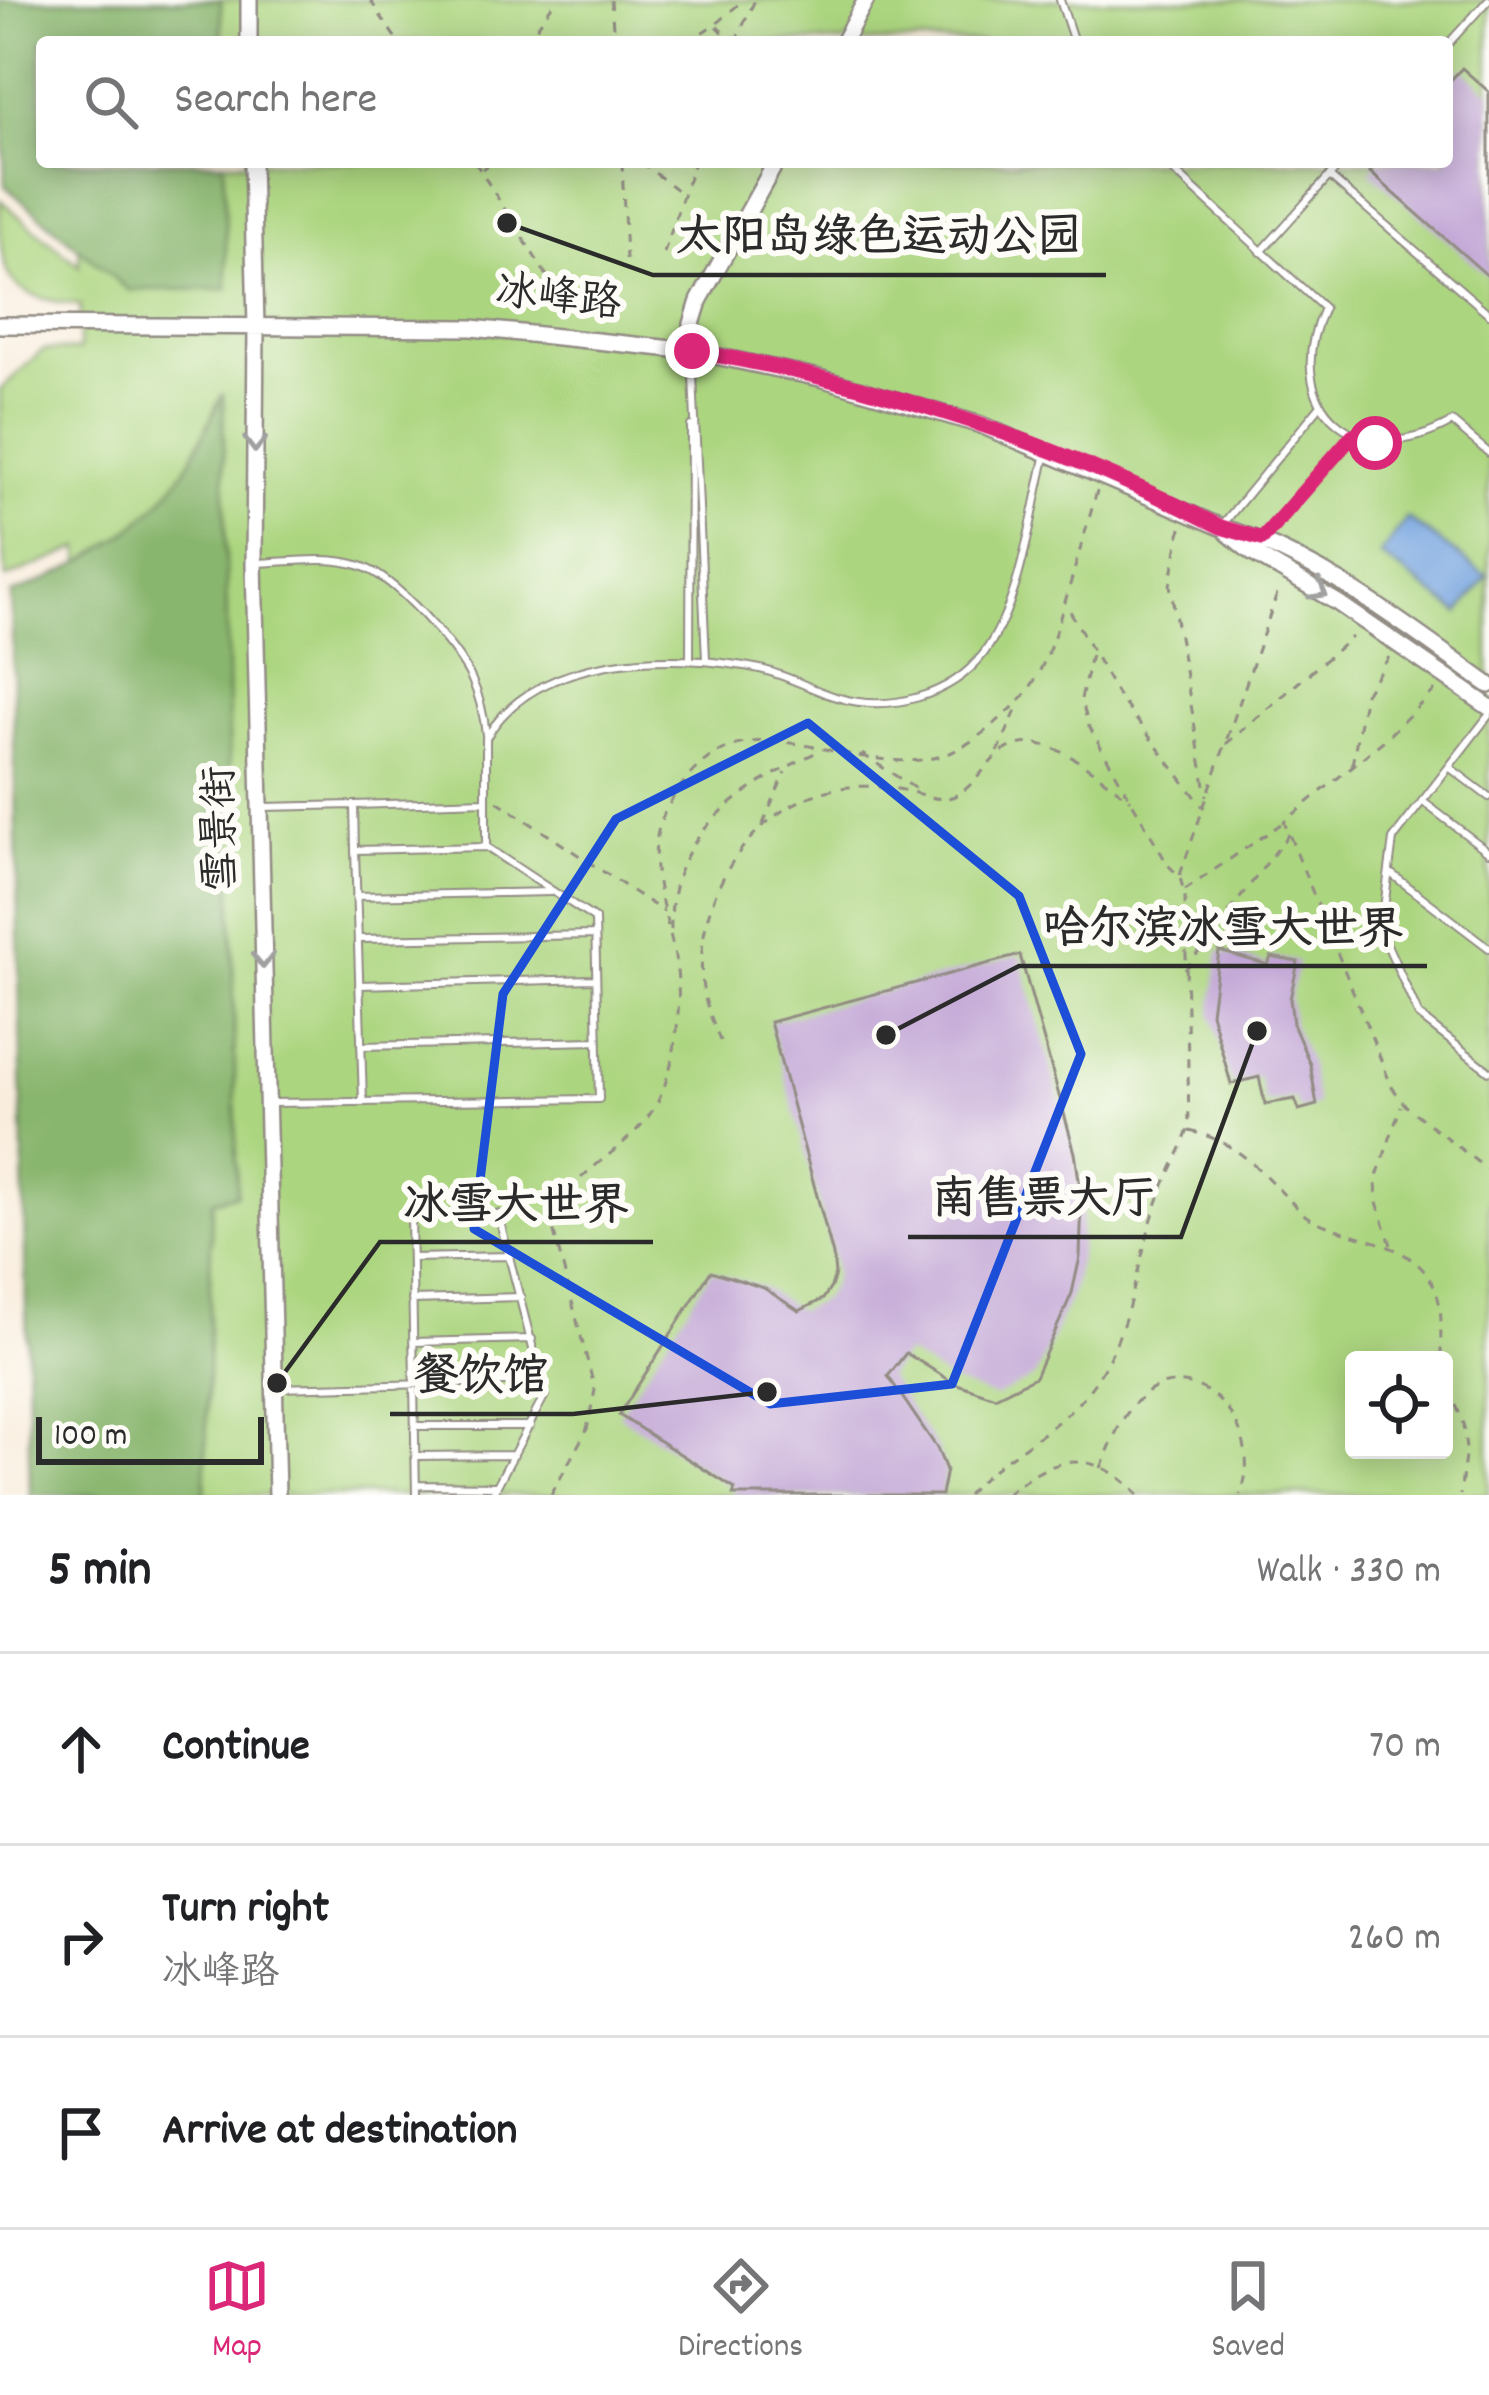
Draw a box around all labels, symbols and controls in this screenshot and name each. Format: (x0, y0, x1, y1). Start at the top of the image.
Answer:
search box (36, 36, 1453, 168)
icon: search (78, 69, 144, 135)
text: Search here (174, 70, 377, 134)
callout: 太阳岛绿色运动公园 (653, 194, 1106, 275)
text: 太阳岛绿色运动公园 (676, 209, 1082, 273)
street label: 冰峰路 (492, 265, 624, 337)
route end (665, 324, 719, 378)
route start (1348, 416, 1402, 470)
one-way arrow (242, 436, 268, 454)
one-way arrow (1306, 577, 1327, 600)
street label: 雪景街 (193, 765, 255, 893)
callout: 哈尔滨冰雪大世界 (1019, 885, 1427, 966)
text: 哈尔滨冰雪大世界 (1043, 901, 1403, 965)
one-way arrow (250, 951, 276, 970)
callout: 南售票大厅 (908, 1156, 1181, 1237)
callout: 冰雪大世界 (380, 1161, 653, 1242)
text: 南售票大厅 (931, 1171, 1157, 1235)
text: 冰雪大世界 (403, 1177, 629, 1241)
callout: 餐饮馆 (390, 1333, 573, 1414)
text: 餐饮馆 (413, 1348, 549, 1412)
map controls (1345, 1351, 1453, 1459)
button: locate (1345, 1351, 1453, 1459)
scale bar (36, 1411, 264, 1464)
text: 100 m (54, 1414, 127, 1461)
text: 5 min (48, 1537, 151, 1609)
text: Walk · 330 m (1257, 1546, 1441, 1601)
icon: ahead (48, 1716, 114, 1782)
text: Continue (162, 1717, 310, 1781)
text: 70 m (1369, 1721, 1441, 1776)
text: Turn right (162, 1879, 329, 1943)
icon: right (48, 1908, 114, 1974)
text: 260 m (1348, 1913, 1441, 1968)
text: 冰峰路 (162, 1948, 279, 2003)
icon: arrive (48, 2100, 114, 2166)
text: Arrive at destination (162, 2101, 517, 2165)
tab: Map (204, 2253, 270, 2372)
tab: Directions (678, 2253, 803, 2372)
tab: Saved (1211, 2253, 1285, 2372)

